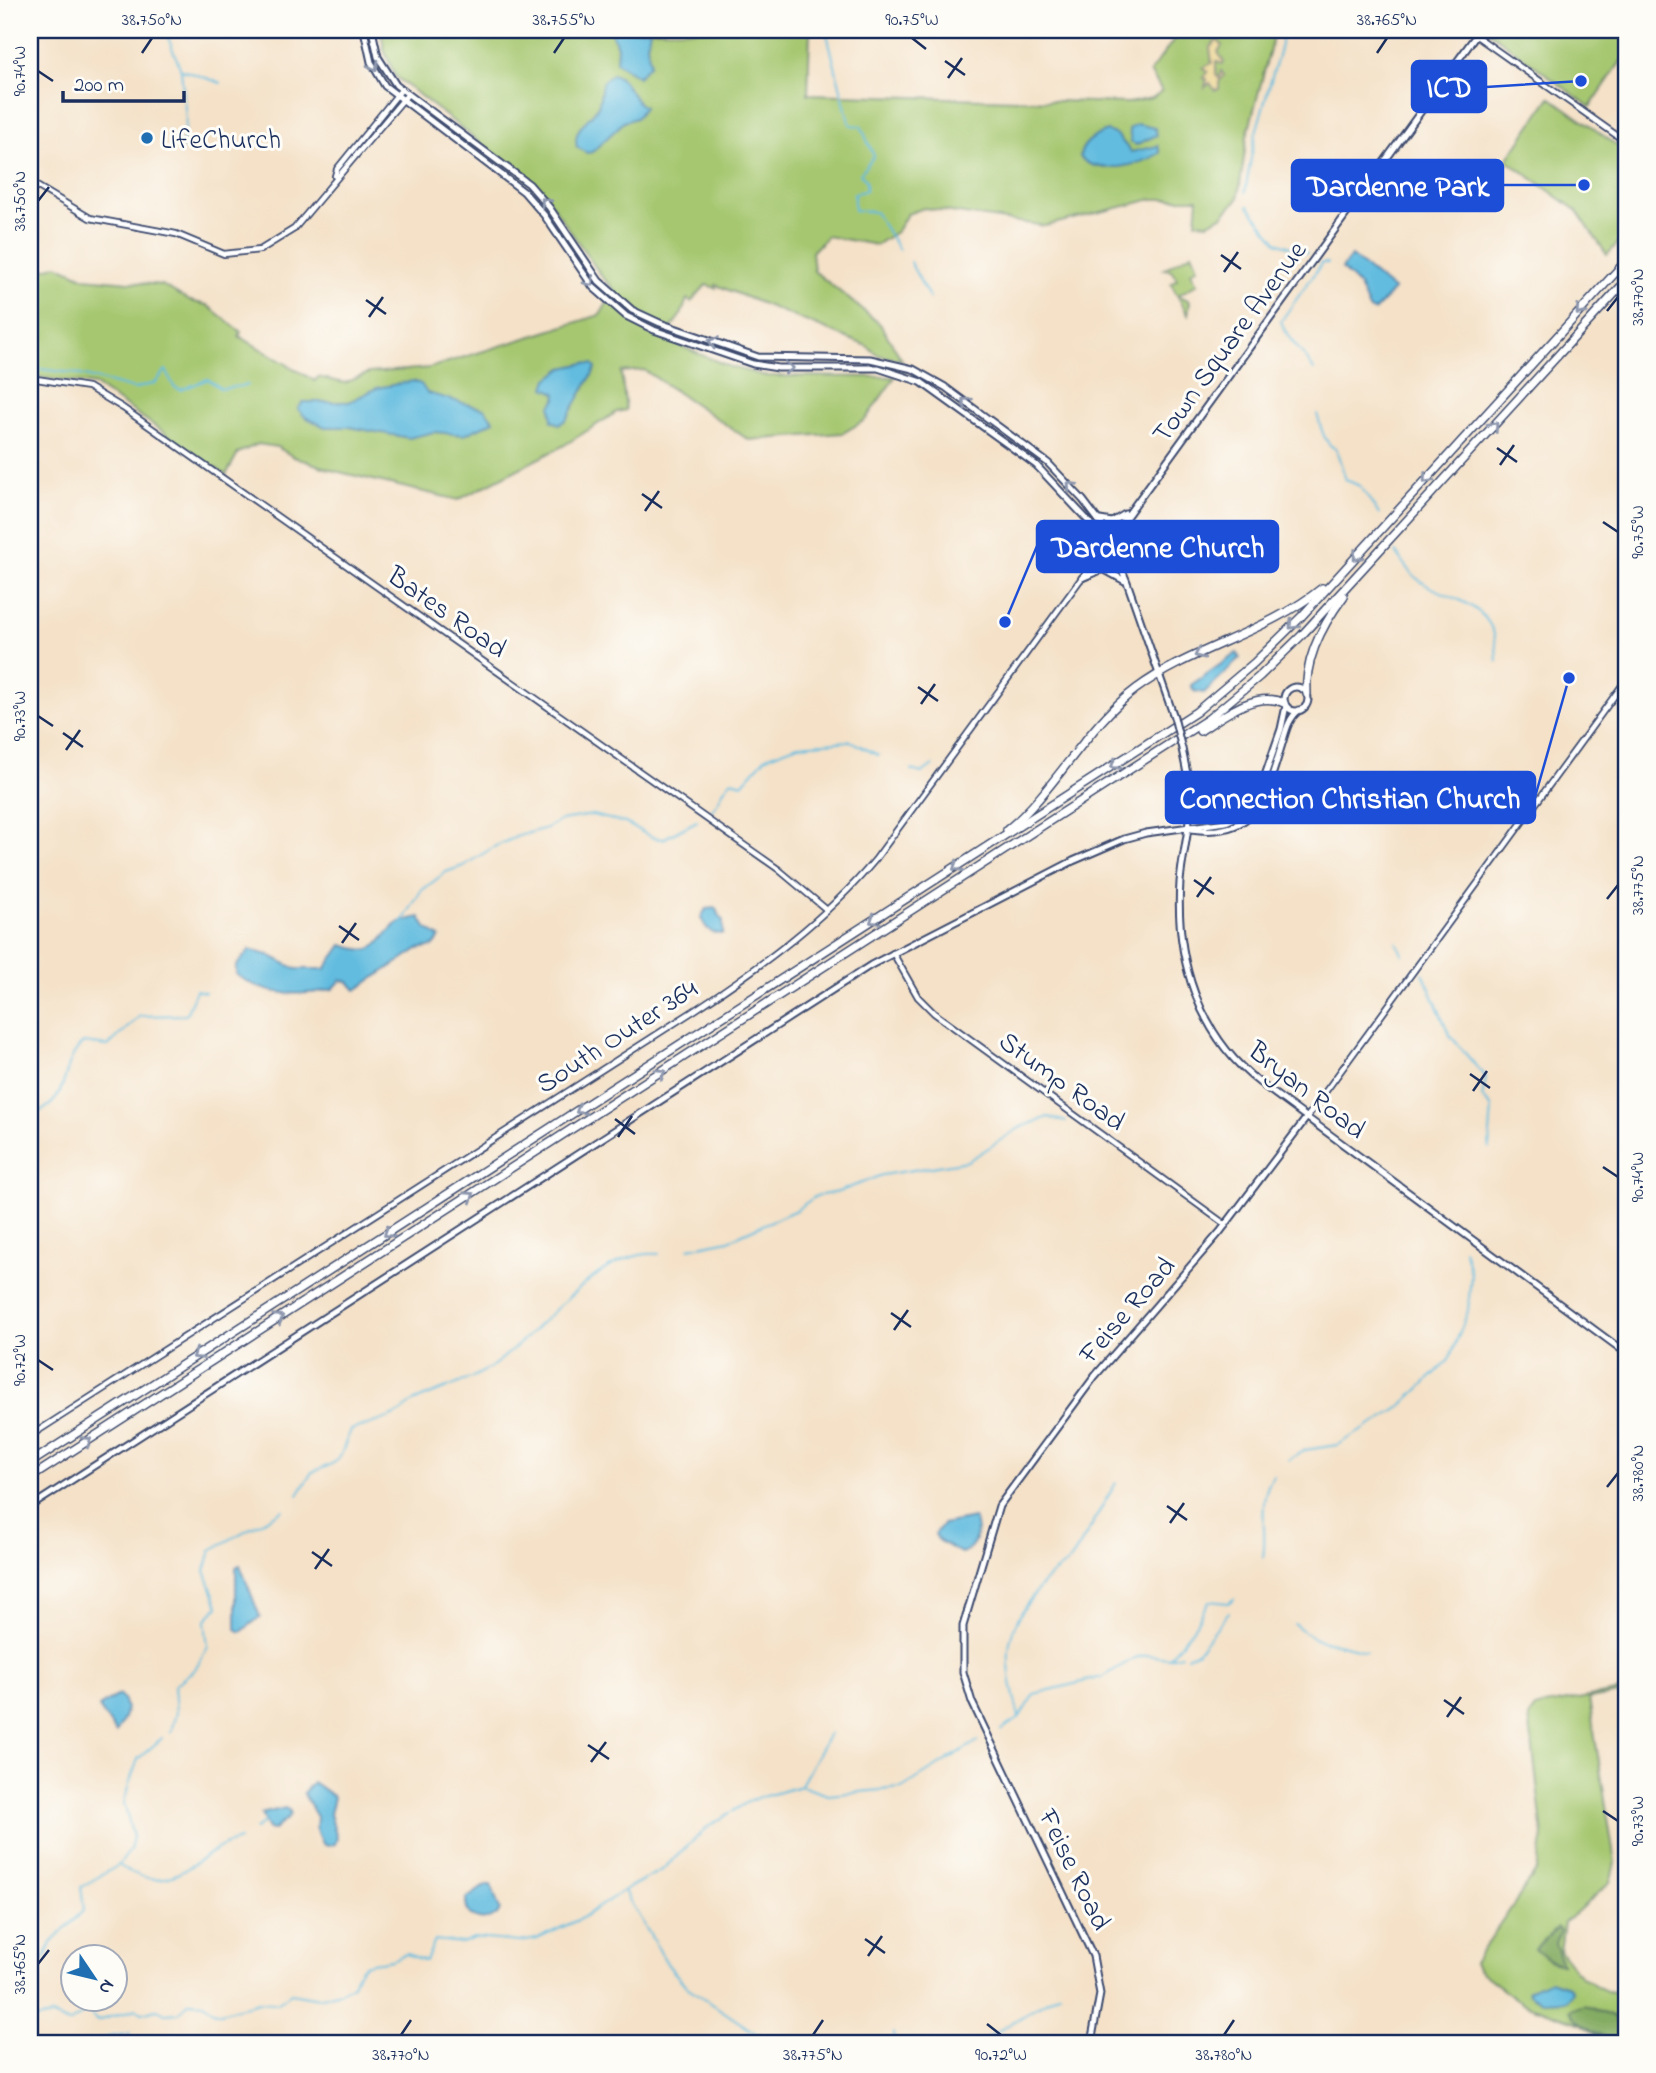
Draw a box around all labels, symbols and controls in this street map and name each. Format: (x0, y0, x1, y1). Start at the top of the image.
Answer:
text: 38.750°N (122, 8, 182, 34)
text: 38.755°N (533, 8, 595, 34)
text: 90.75°W (885, 8, 939, 34)
text: 38.765°N (1357, 8, 1417, 34)
text: 90.74°W (8, 46, 34, 96)
one-way arrow (365, 59, 379, 71)
scale bar (63, 60, 184, 104)
callout: ICD (1412, 61, 1486, 112)
text: ICD (1426, 68, 1472, 112)
text: 200 m (74, 71, 124, 101)
place label: LifeChurch (161, 121, 281, 162)
marker: LifeChurch (139, 130, 155, 146)
callout: Dardenne Park (1292, 160, 1503, 211)
text: Dardenne Park (1305, 167, 1490, 211)
text: 38.750°N (8, 171, 34, 231)
one-way arrow (540, 197, 553, 209)
street label: Town Square Avenue (1143, 233, 1319, 453)
text: 38.770°N (1626, 268, 1652, 326)
one-way arrow (581, 274, 594, 286)
one-way arrow (1576, 303, 1589, 316)
one-way arrow (708, 336, 720, 350)
one-way arrow (784, 360, 795, 376)
one-way arrow (961, 398, 974, 410)
one-way arrow (1485, 421, 1498, 434)
one-way arrow (1423, 471, 1435, 484)
one-way arrow (1067, 481, 1079, 494)
text: 90.75°W (1626, 505, 1652, 559)
callout: Dardenne Church (1037, 521, 1278, 572)
text: Dardenne Church (1050, 528, 1265, 572)
one-way arrow (1353, 548, 1366, 561)
street label: Bates Road (377, 557, 515, 670)
one-way arrow (1289, 617, 1302, 630)
one-way arrow (1193, 646, 1206, 660)
text: 90.73°W (8, 691, 34, 741)
one-way arrow (1110, 757, 1123, 770)
callout: Connection Christian Church (1166, 772, 1535, 823)
text: Connection Christian Church (1179, 779, 1521, 823)
text: 38.775°N (1626, 855, 1652, 915)
one-way arrow (952, 859, 965, 871)
one-way arrow (869, 912, 882, 925)
street label: South Outer 364 (529, 970, 707, 1106)
street label: Stump Road (989, 1023, 1133, 1143)
street label: Bryan Road (1237, 1032, 1374, 1151)
one-way arrow (654, 1068, 667, 1081)
one-way arrow (574, 1101, 587, 1114)
text: 90.74°W (1626, 1152, 1652, 1202)
one-way arrow (462, 1191, 475, 1204)
one-way arrow (383, 1224, 396, 1237)
street label: Feise Road (1070, 1248, 1187, 1375)
one-way arrow (271, 1314, 284, 1327)
text: 90.72°W (8, 1334, 34, 1386)
one-way arrow (191, 1347, 204, 1360)
one-way arrow (80, 1437, 93, 1450)
text: 38.780°N (1626, 1445, 1652, 1501)
text: 90.73°W (1626, 1796, 1652, 1846)
street label: Feise Road (1025, 1802, 1120, 1938)
text: 38.765°N (8, 1934, 34, 1994)
north arrow (60, 1944, 130, 2014)
text: N (91, 1973, 121, 1999)
text: 38.770°N (372, 2043, 430, 2069)
text: 38.775°N (783, 2043, 843, 2069)
text: 90.72°W (975, 2043, 1027, 2069)
text: 38.780°N (1196, 2043, 1252, 2069)

